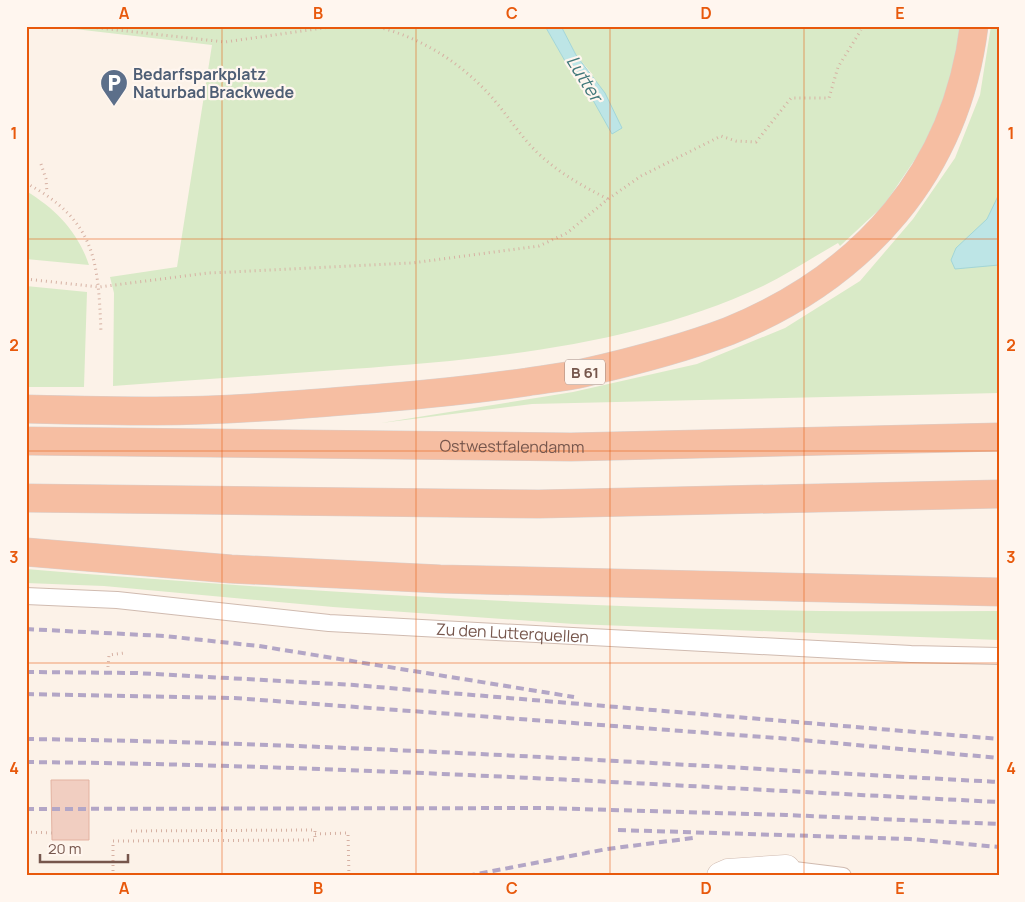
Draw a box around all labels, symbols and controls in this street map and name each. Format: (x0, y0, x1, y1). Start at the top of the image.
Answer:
text: A (119, 2, 130, 24)
text: B (313, 2, 323, 24)
text: C (506, 2, 518, 24)
text: D (700, 2, 712, 24)
text: E (895, 2, 905, 24)
water label: Lutter (562, 50, 610, 108)
place label: Bedarfsparkplatz Naturbad Brackwede (133, 63, 295, 103)
parking icon: Bedarfsparkplatz Naturbad Brackwede (99, 68, 129, 107)
text: 1 (10, 122, 18, 144)
text: 1 (1007, 122, 1015, 144)
text: 2 (9, 334, 19, 356)
text: 2 (1006, 334, 1016, 356)
road number: B 61 (565, 360, 605, 384)
street label: Ostwestfalendamm (439, 435, 585, 458)
text: 3 (9, 546, 19, 568)
text: 3 (1006, 546, 1016, 568)
street label: Zu den Lutterquellen (435, 618, 589, 648)
text: 4 (9, 757, 19, 779)
text: 4 (1006, 757, 1016, 779)
scale bar (40, 832, 128, 864)
text: 20 m (48, 838, 81, 859)
text: A (119, 877, 130, 899)
text: B (313, 877, 323, 899)
text: C (506, 877, 518, 899)
text: D (700, 877, 712, 899)
text: E (895, 877, 905, 899)

